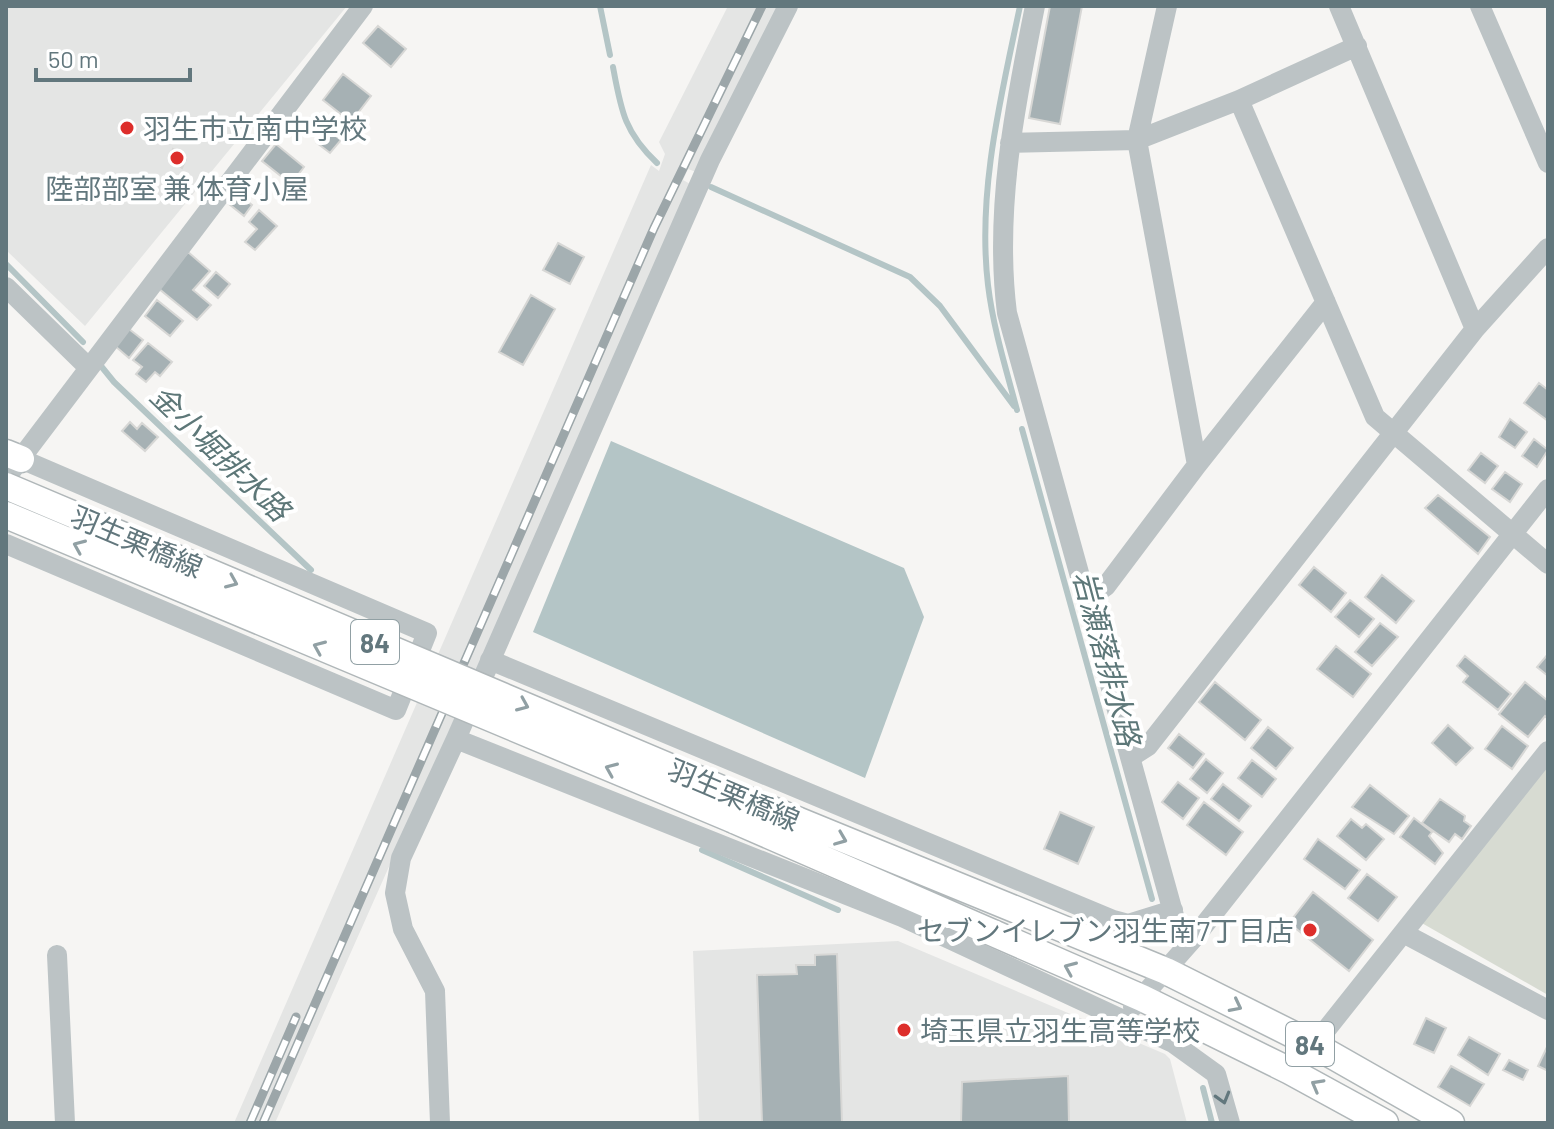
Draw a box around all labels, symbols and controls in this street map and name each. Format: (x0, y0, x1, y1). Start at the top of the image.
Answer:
scale bar (36, 32, 190, 82)
text: 50 m (48, 44, 99, 73)
place label: 羽生市立南中学校 (143, 111, 367, 145)
marker: 羽生市立南中学校 (118, 119, 136, 137)
marker: 陸部部室 兼 体育小屋 (168, 149, 186, 167)
place label: 陸部部室 兼 体育小屋 (45, 171, 309, 205)
water label: 金小堀排水路 (144, 377, 300, 530)
street label: 羽生栗橋線 (66, 498, 208, 584)
one-way arrow (73, 540, 87, 556)
water label: 岩瀬落排水路 (1067, 566, 1149, 752)
one-way arrow (224, 572, 239, 588)
road number: 84 (351, 620, 399, 664)
one-way arrow (313, 640, 327, 656)
one-way arrow (515, 695, 529, 712)
street label: 羽生栗橋線 (663, 751, 805, 837)
one-way arrow (605, 762, 619, 778)
one-way arrow (833, 829, 847, 845)
place label: セブンイレブン羽生南7丁目店 (917, 913, 1294, 947)
marker: セブンイレブン羽生南7丁目店 (1301, 921, 1319, 939)
one-way arrow (1064, 961, 1078, 977)
one-way arrow (1228, 996, 1242, 1011)
place label: 埼玉県立羽生高等学校 (920, 1013, 1200, 1047)
marker: 埼玉県立羽生高等学校 (895, 1021, 913, 1039)
road number: 84 (1286, 1022, 1334, 1066)
one-way arrow (1310, 1080, 1325, 1095)
one-way arrow (1214, 1090, 1230, 1104)

